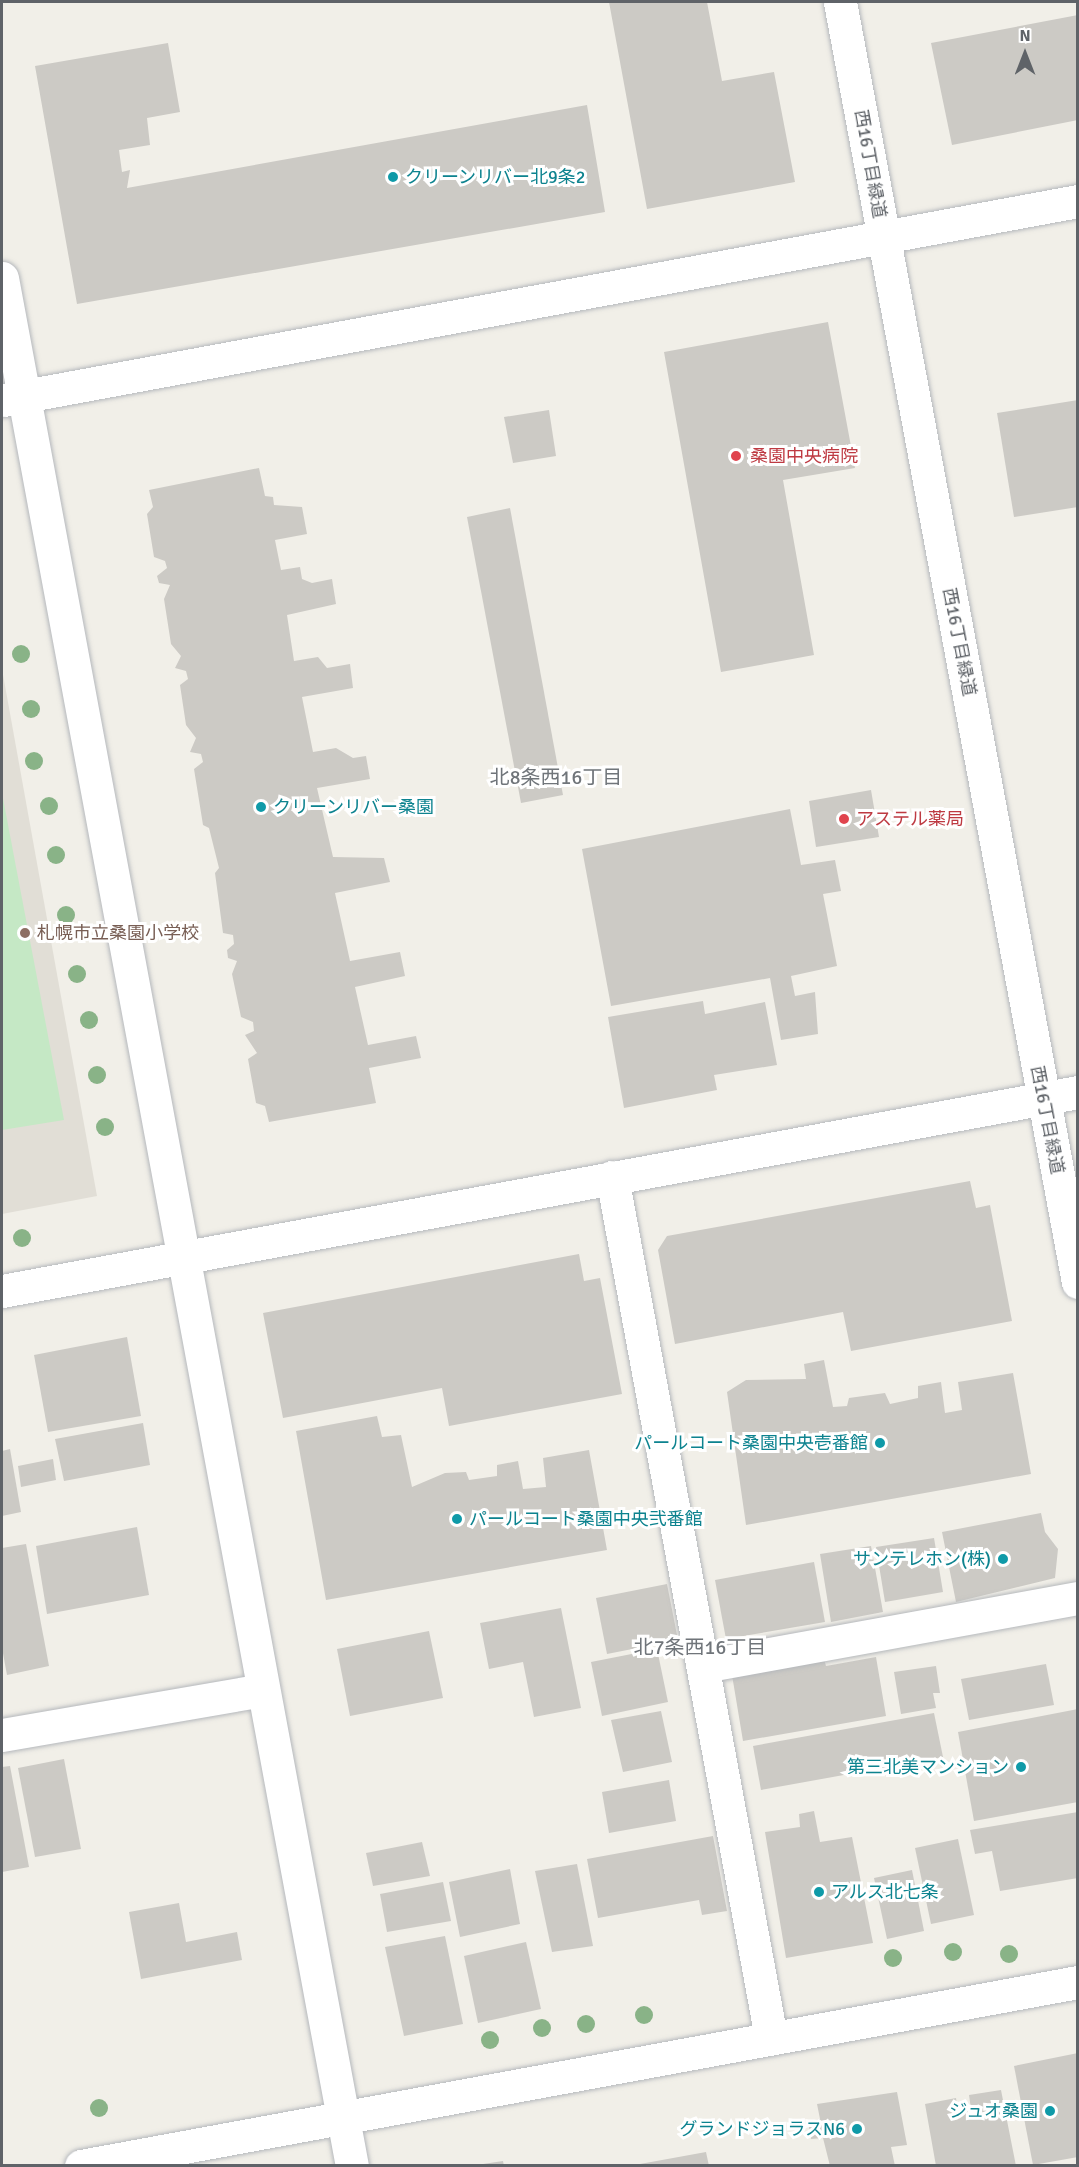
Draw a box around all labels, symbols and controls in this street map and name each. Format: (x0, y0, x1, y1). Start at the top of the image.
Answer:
north arrow (995, 24, 1055, 84)
text: N (1019, 26, 1031, 46)
street label: 西16丁目緑道 (850, 108, 890, 220)
place label: クリーンリバー北9条2 (405, 166, 586, 188)
marker: クリーンリバー北9条2 (386, 170, 400, 184)
place label: 桑園中央病院 (750, 445, 858, 467)
marker: 桑園中央病院 (727, 447, 745, 465)
street label: 西16丁目緑道 (938, 586, 980, 698)
district label: 北8条西16丁目 (490, 765, 622, 789)
place label: クリーンリバー桑園 (273, 796, 435, 818)
marker: クリーンリバー桑園 (254, 800, 268, 814)
place label: アステル薬局 (856, 808, 964, 830)
marker: アステル薬局 (837, 812, 851, 826)
place label: 札幌市立桑園小学校 (37, 922, 199, 944)
marker: 札幌市立桑園小学校 (18, 926, 32, 940)
street label: 西16丁目緑道 (1026, 1064, 1068, 1176)
place label: パールコート桑園中央壱番館 (634, 1432, 868, 1454)
marker: パールコート桑園中央壱番館 (873, 1436, 887, 1450)
place label: パールコート桑園中央弐番館 (469, 1508, 703, 1530)
marker: パールコート桑園中央弐番館 (450, 1512, 464, 1526)
place label: サンテレホン(株) (853, 1548, 991, 1570)
marker: サンテレホン(株) (996, 1552, 1010, 1566)
district label: 北7条西16丁目 (634, 1635, 766, 1659)
place label: 第三北美マンション (847, 1756, 1009, 1778)
marker: 第三北美マンション (1014, 1760, 1028, 1774)
place label: アルス北七条 (831, 1881, 939, 1903)
marker: アルス北七条 (812, 1885, 826, 1899)
place label: ジュオ桑園 (948, 2100, 1038, 2122)
marker: ジュオ桑園 (1043, 2104, 1057, 2118)
place label: グランドジョラスN6 (679, 2118, 845, 2140)
marker: グランドジョラスN6 (850, 2122, 864, 2136)

